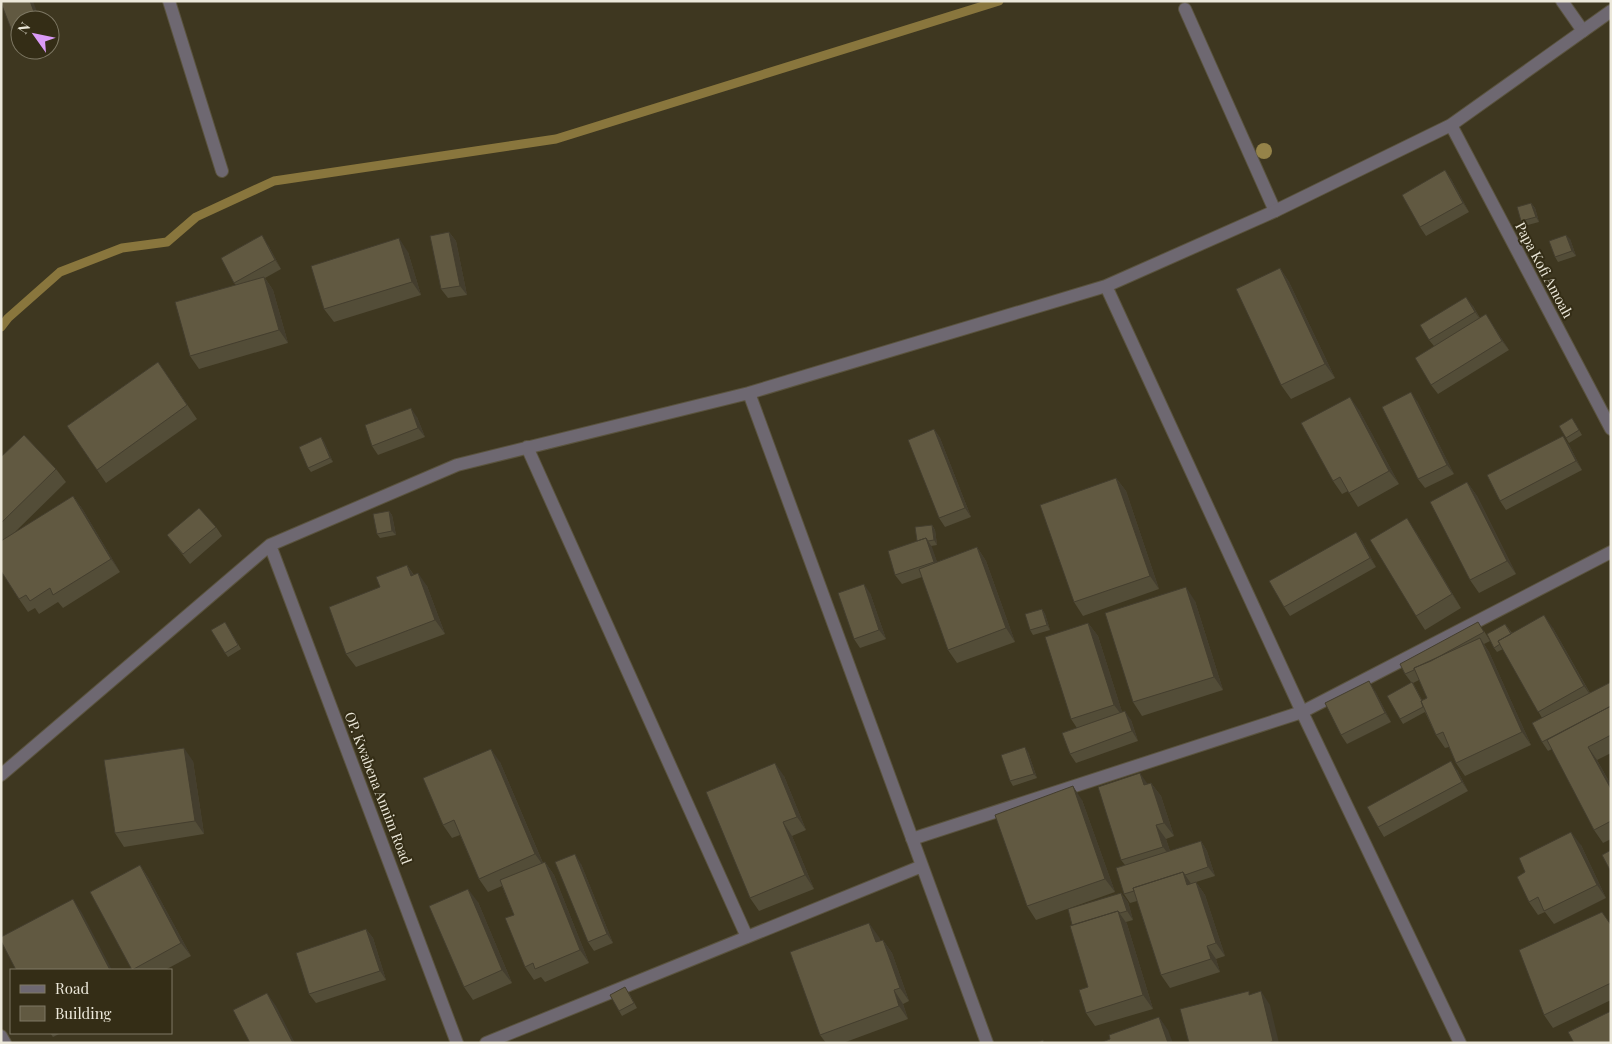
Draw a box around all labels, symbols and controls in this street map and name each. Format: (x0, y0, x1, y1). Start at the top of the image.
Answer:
north arrow (10, 10, 60, 60)
text: N (13, 18, 34, 37)
street label: Papa Kofi Amoah (1511, 218, 1578, 322)
street label: OP. Kwabena Annim Road (341, 709, 416, 867)
legend (10, 969, 172, 1034)
text: Road (55, 978, 89, 998)
text: Building (55, 1003, 112, 1023)

